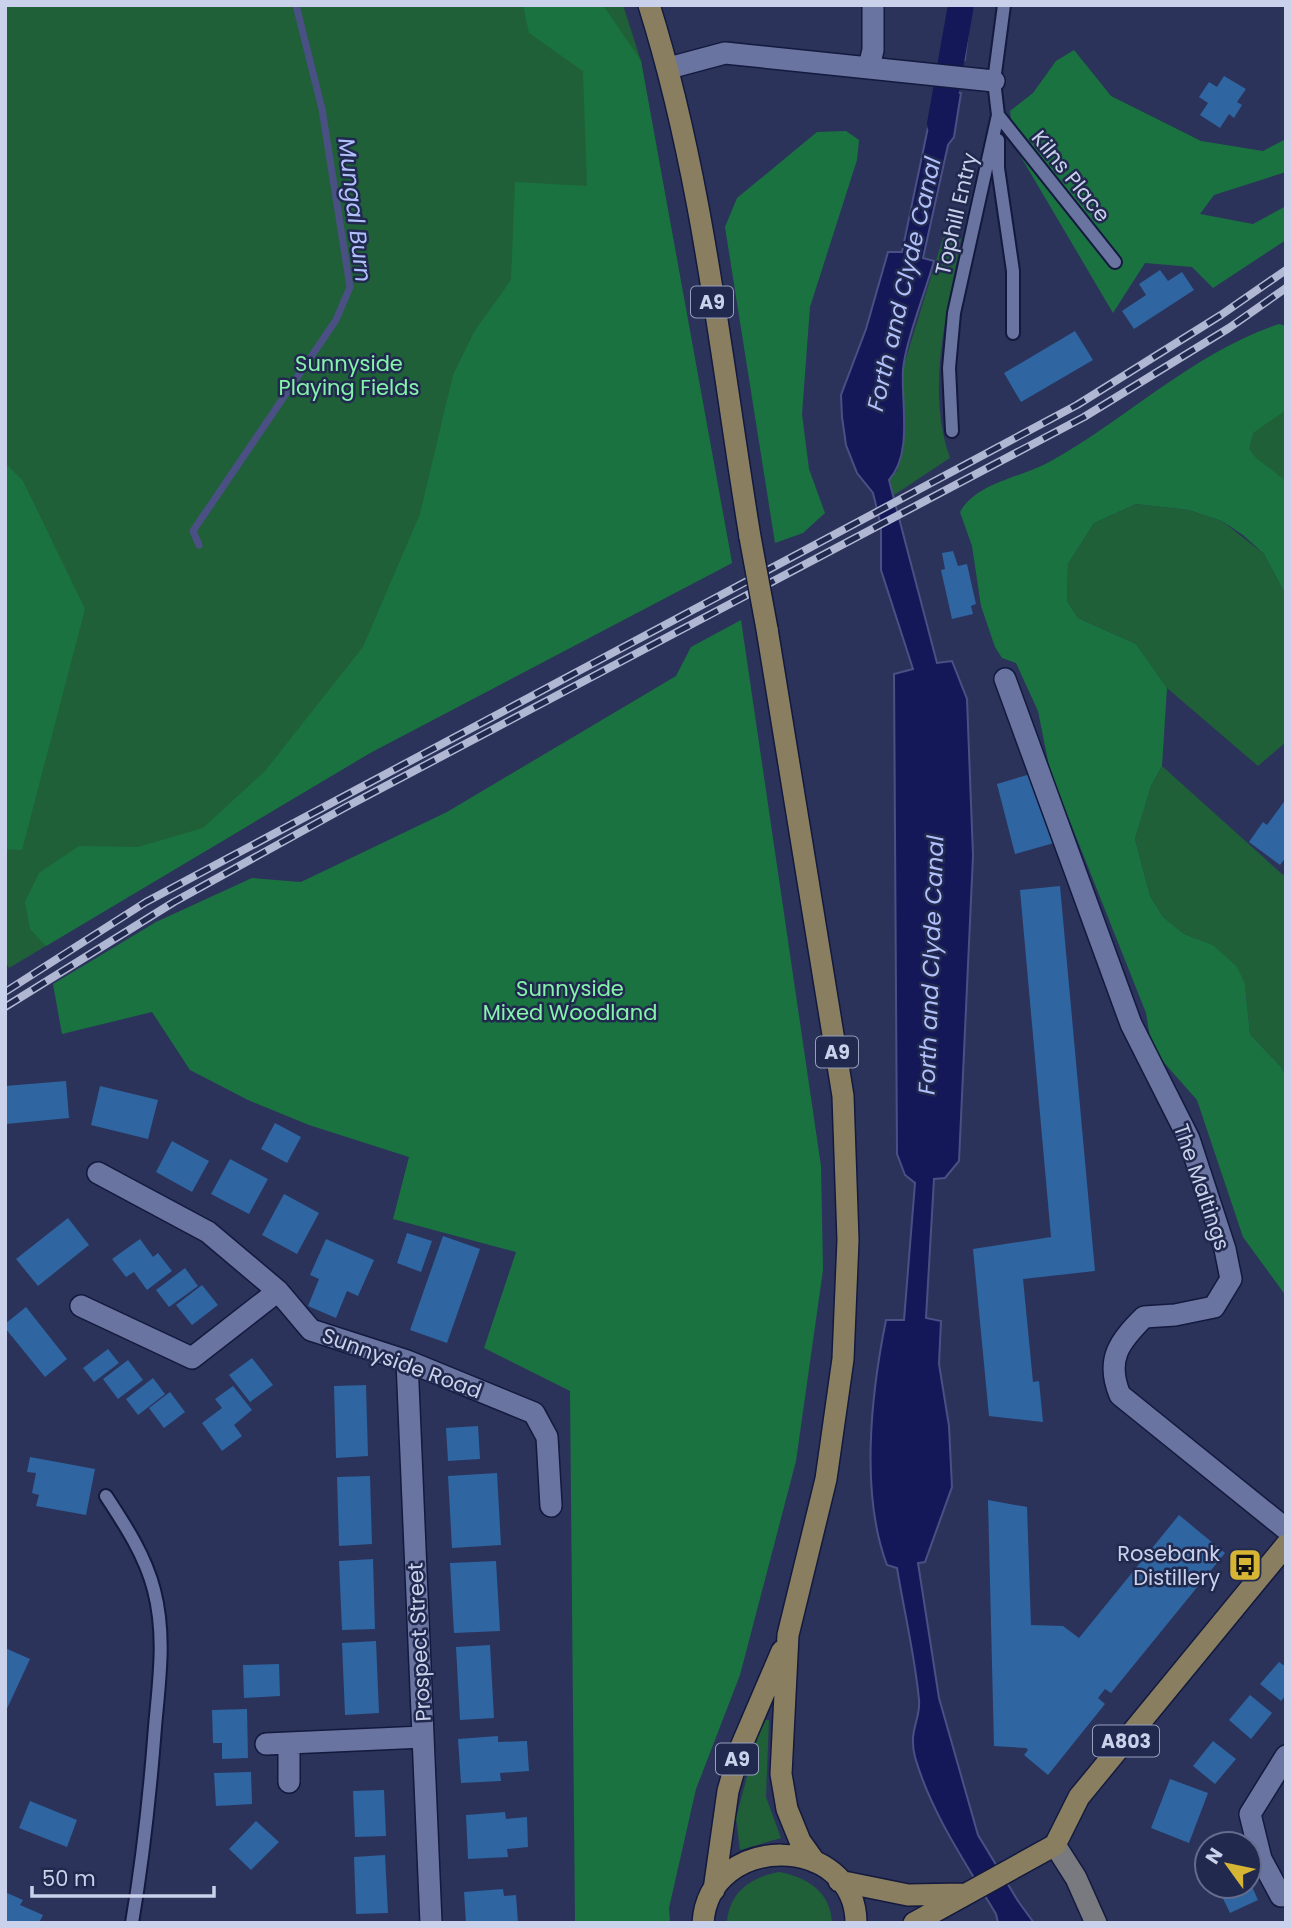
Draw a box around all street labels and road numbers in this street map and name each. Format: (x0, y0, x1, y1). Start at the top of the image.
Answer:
street label: Kilns Place (1025, 124, 1117, 228)
street label: Tophill Entry (928, 150, 984, 278)
road number: A9 (691, 286, 733, 318)
road number: A9 (816, 1036, 858, 1068)
street label: The Maltings (1167, 1120, 1237, 1254)
street label: Sunnyside Road (318, 1321, 486, 1405)
street label: Prospect Street (400, 1562, 438, 1722)
road number: A803 (1093, 1726, 1159, 1756)
road number: A9 (716, 1744, 758, 1774)

